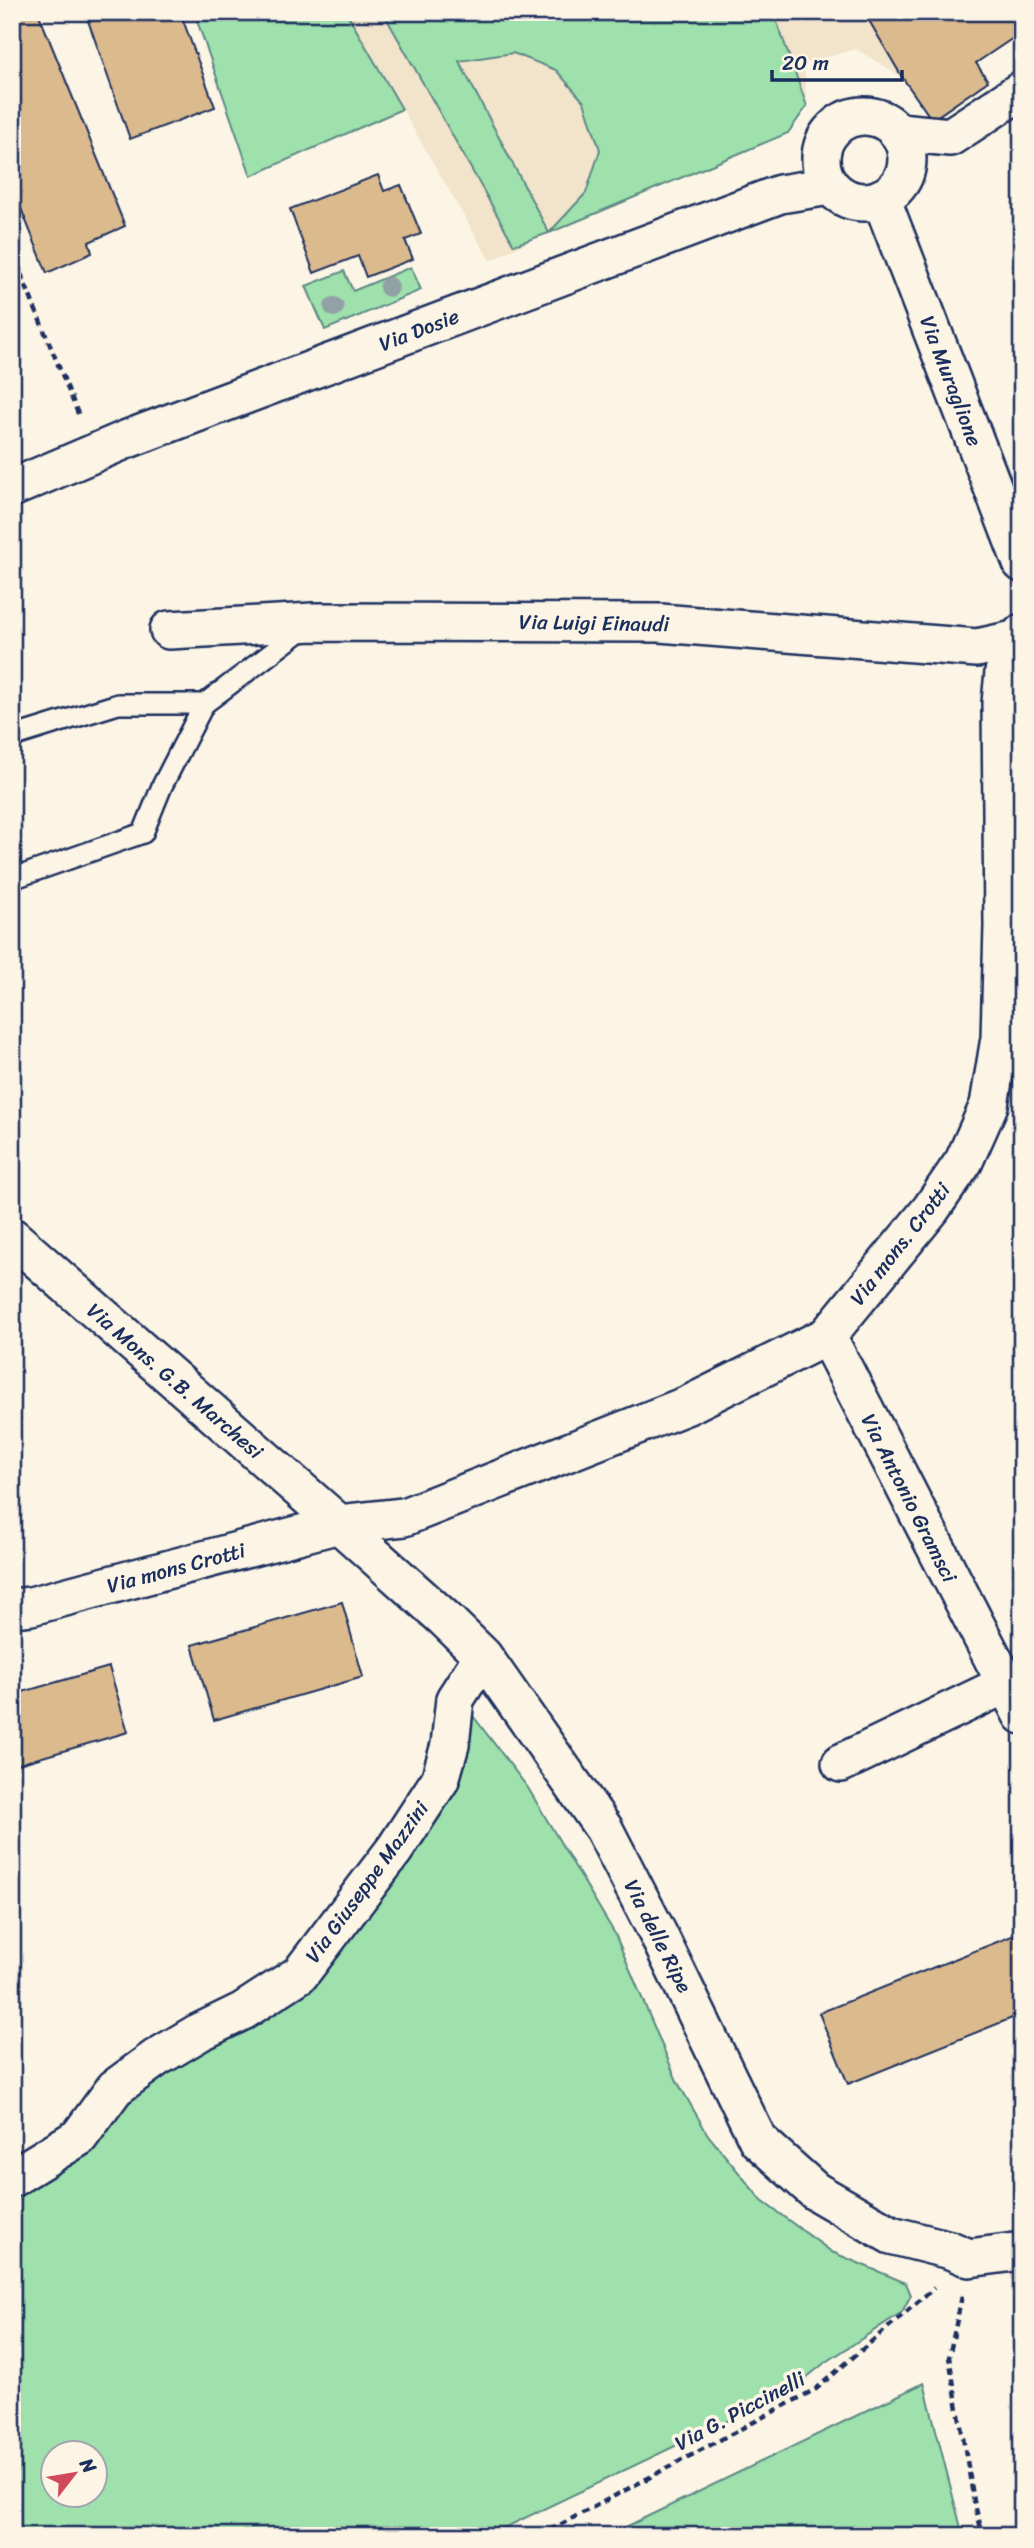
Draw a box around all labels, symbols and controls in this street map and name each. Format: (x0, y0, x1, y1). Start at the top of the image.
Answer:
scale bar (772, 38, 901, 82)
text: 20 m (782, 44, 829, 82)
street label: Via Dosie (373, 297, 465, 363)
street label: Via Muraglione (909, 310, 993, 452)
street label: Via Luigi Einaudi (519, 603, 671, 643)
street label: Via mons. Crotti (839, 1173, 961, 1314)
street label: Via Mons. G.B. Marchesi (78, 1293, 273, 1470)
street label: Via Antonio Gramsci (850, 1407, 969, 1590)
street label: Via mons Crotti (103, 1531, 251, 1605)
street label: Via Giuseppe Mazzini (295, 1792, 440, 1971)
street label: Via delle Ripe (613, 1872, 703, 2000)
street label: Via G. Piccinelli (668, 2360, 813, 2462)
north arrow (38, 2440, 108, 2510)
text: N (70, 2451, 106, 2480)

